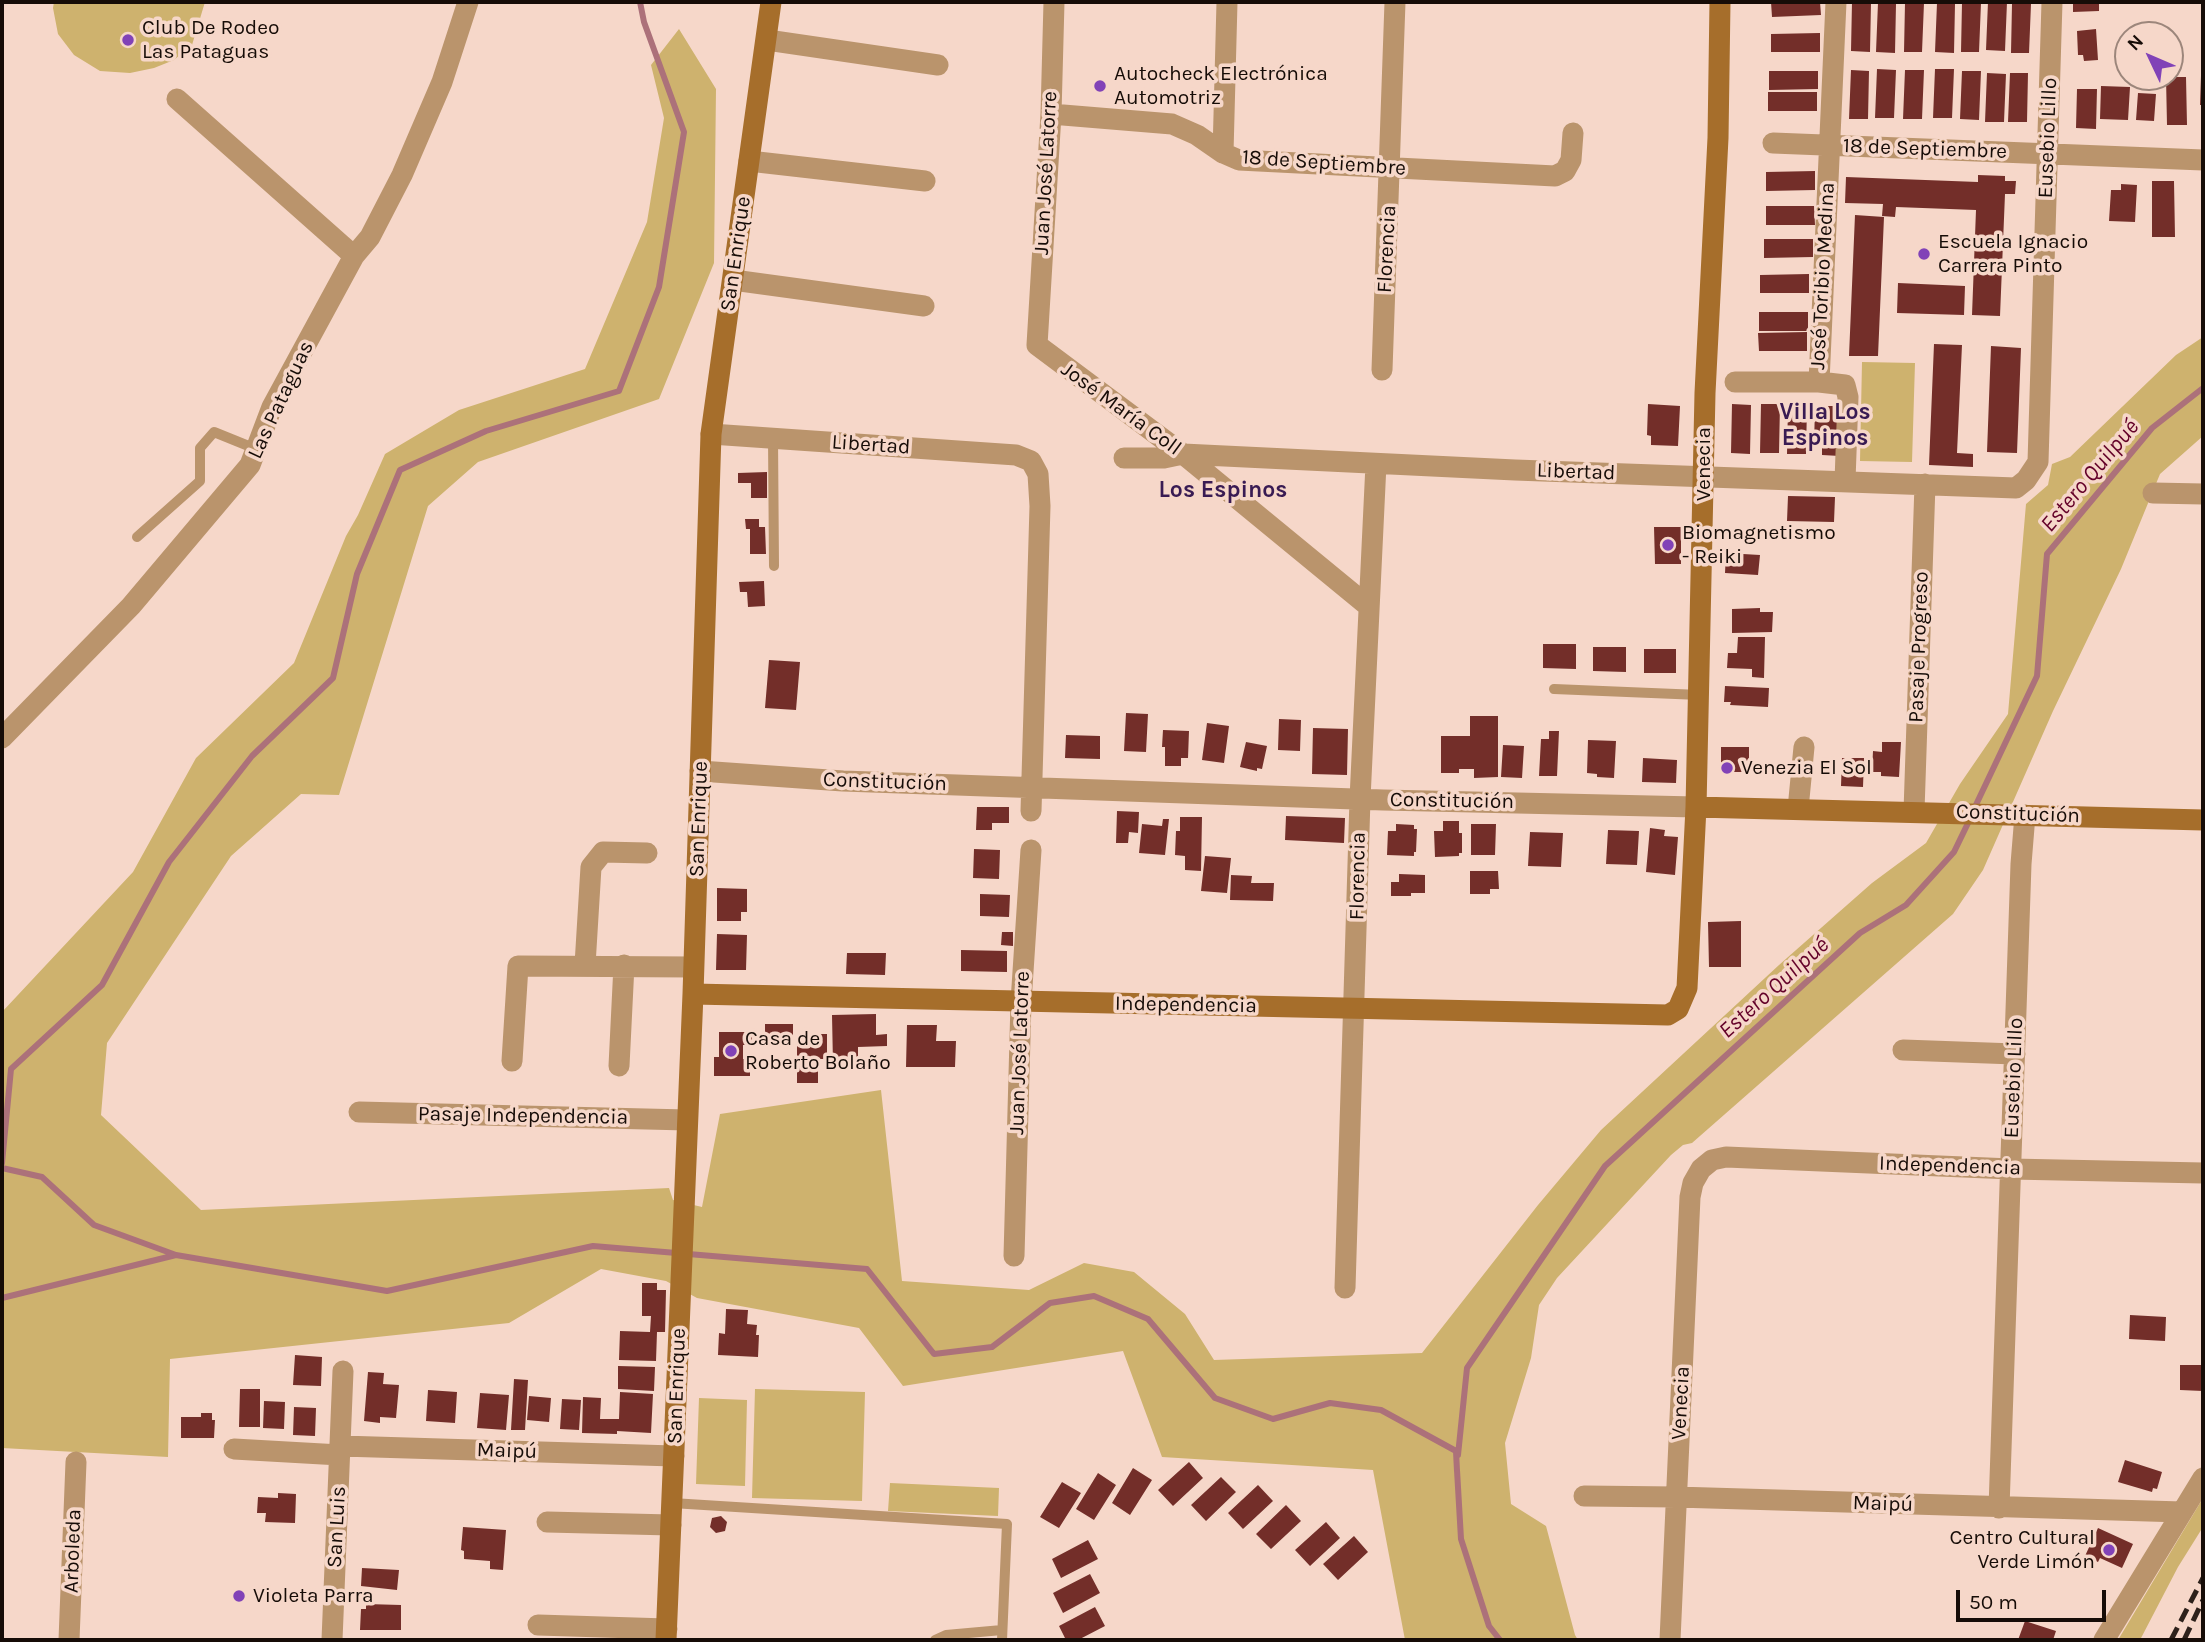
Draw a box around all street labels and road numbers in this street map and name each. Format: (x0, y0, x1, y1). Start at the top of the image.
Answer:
street label: Eusebio Lillo (2033, 77, 2063, 199)
street label: Juan José Latorre (1029, 91, 1063, 255)
street label: 18 de Septiembre (1843, 134, 2007, 164)
street label: 18 de Septiembre (1241, 145, 1407, 181)
street label: José Toribio Medina (1806, 182, 1840, 370)
street label: San Enrique (715, 195, 757, 313)
street label: Florencia (1372, 204, 1402, 294)
street label: Las Pataguas (243, 337, 319, 463)
street label: José María Coll (1056, 357, 1186, 461)
street label: Venecia (1691, 427, 1717, 501)
street label: Libertad (831, 430, 911, 460)
street label: Libertad (1536, 458, 1616, 486)
street label: Pasaje Progreso (1904, 571, 1934, 723)
street label: San Enrique (684, 761, 714, 877)
street label: Constitución (823, 767, 947, 797)
street label: Constitución (1390, 787, 1514, 815)
street label: Constitución (1956, 799, 2080, 829)
street label: Florencia (1345, 832, 1371, 920)
street label: Juan José Latorre (1005, 971, 1035, 1135)
street label: Independencia (1115, 991, 1257, 1019)
street label: Eusebio Lillo (1999, 1017, 2029, 1139)
street label: Pasaje Independencia (418, 1102, 628, 1130)
street label: Independencia (1879, 1151, 2021, 1181)
street label: San Enrique (662, 1328, 692, 1444)
street label: Venecia (1666, 1365, 1696, 1441)
street label: Maipú (476, 1437, 538, 1465)
street label: San Luis (322, 1486, 352, 1568)
street label: Maipú (1852, 1490, 1914, 1518)
street label: Arboleda (59, 1508, 87, 1594)

